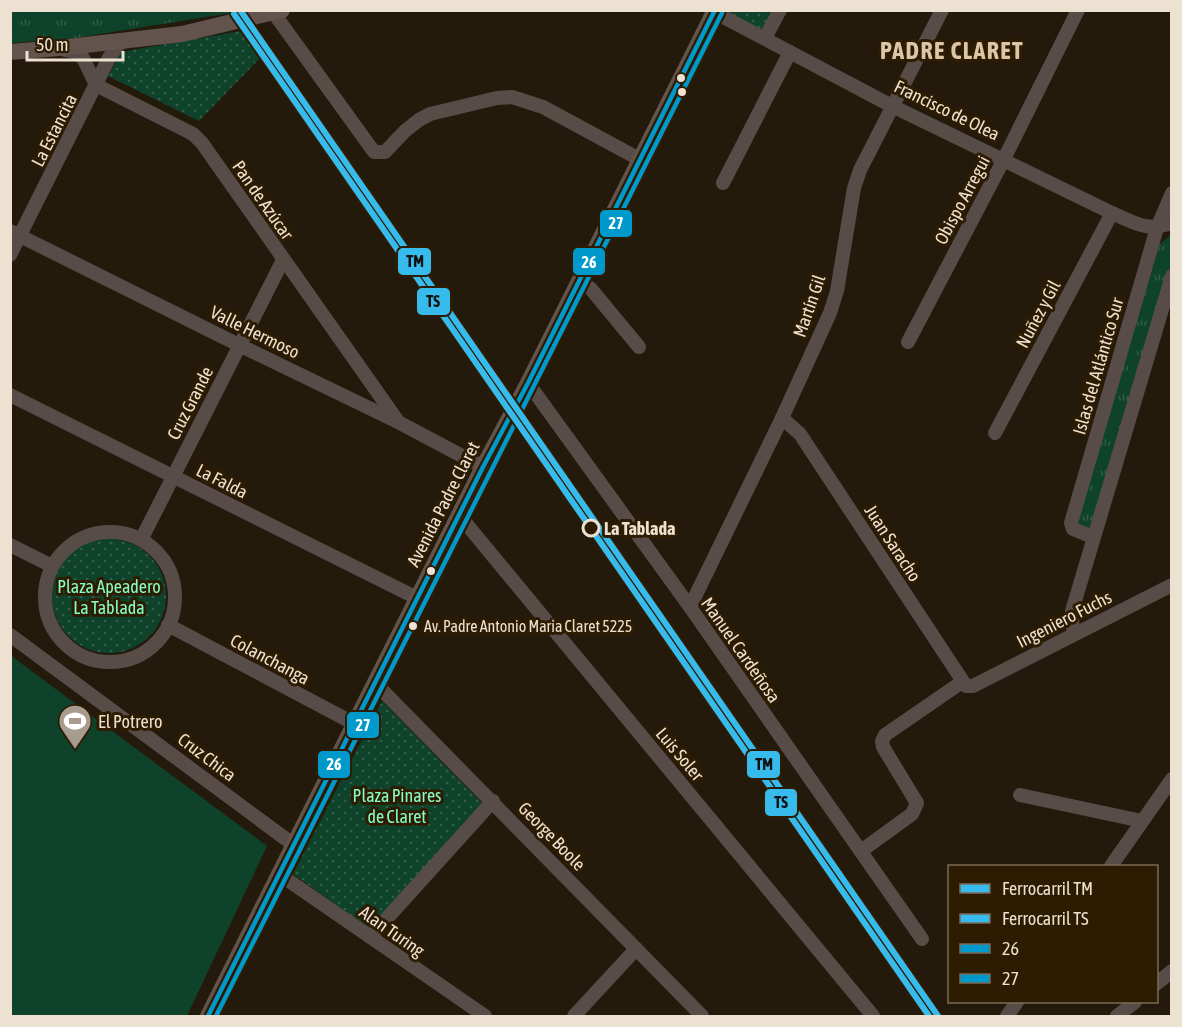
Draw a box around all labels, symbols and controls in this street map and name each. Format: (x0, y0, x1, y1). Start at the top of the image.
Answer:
scale bar (27, 24, 123, 62)
text: 50 m (36, 34, 68, 55)
district label: PADRE CLARET (880, 37, 1024, 64)
unlabelled marker (675, 72, 687, 84)
street label: Francisco de Olea (891, 75, 1003, 145)
unlabelled marker (676, 86, 688, 98)
street label: La Estancita (27, 90, 81, 170)
street label: Obispo Arregui (930, 152, 994, 248)
street label: Pan de Azúcar (228, 156, 298, 244)
line badge: 27 (599, 209, 633, 238)
text: 27 (608, 214, 624, 232)
line badge: TM (397, 247, 432, 276)
line badge: 26 (572, 247, 606, 276)
text: TM (406, 252, 424, 270)
text: 26 (581, 253, 597, 271)
street label: Martín Gil (789, 272, 830, 340)
street label: Nuñez y Gil (1011, 276, 1065, 351)
line badge: TS (416, 287, 451, 316)
text: TS (426, 292, 440, 310)
street label: Islas del Atlántico Sur (1068, 295, 1128, 437)
street label: Valle Hermoso (207, 301, 303, 363)
street label: Cruz Grande (163, 363, 217, 443)
street label: Avenida Padre Claret (402, 438, 484, 570)
street label: La Falda (193, 459, 251, 503)
street label: Juan Saracho (860, 501, 926, 585)
place label: La Tablada (604, 518, 675, 539)
marker: La Tablada (582, 519, 600, 537)
unlabelled marker (425, 565, 437, 577)
park label: Plaza Apeadero La Tablada (57, 576, 161, 618)
street label: Ingeniero Fuchs (1013, 586, 1115, 652)
street label: Manuel Cardeñosa (697, 593, 785, 707)
place label: Av. Padre Antonio Maria Claret 5225 (424, 617, 632, 635)
marker: Av. Padre Antonio Maria Claret 5225 (407, 620, 419, 632)
street label: Colanchanga (227, 629, 313, 689)
sports icon: El Potrero (57, 703, 93, 750)
place label: El Potrero (98, 711, 162, 732)
line badge: 27 (346, 711, 380, 739)
text: 27 (355, 716, 371, 734)
street label: Luis Soler (652, 723, 709, 785)
street label: Cruz Chica (174, 728, 240, 786)
line badge: 26 (317, 750, 351, 779)
line badge: TM (746, 750, 781, 779)
text: 26 (326, 755, 342, 773)
text: TM (755, 755, 773, 773)
park label: Plaza Pinares de Claret (353, 785, 441, 827)
line badge: TS (764, 788, 798, 817)
text: TS (774, 793, 788, 811)
street label: George Boole (514, 797, 590, 875)
legend (948, 865, 1158, 1003)
text: Ferrocarril TM (1002, 878, 1093, 899)
street label: Alan Turing (355, 901, 429, 961)
text: Ferrocarril TS (1002, 908, 1089, 929)
text: 26 (1002, 938, 1019, 959)
text: 27 (1002, 968, 1019, 989)

